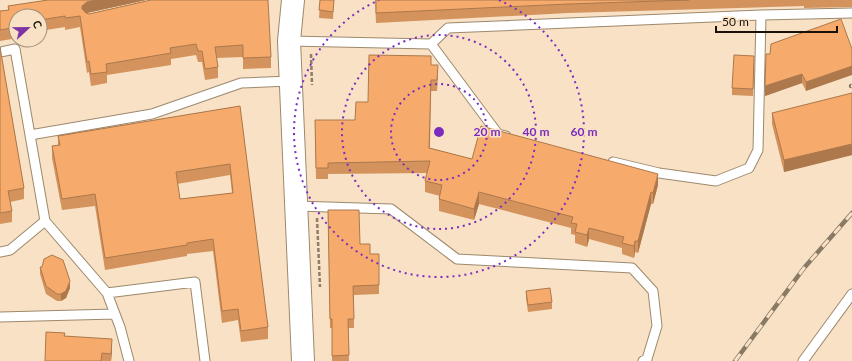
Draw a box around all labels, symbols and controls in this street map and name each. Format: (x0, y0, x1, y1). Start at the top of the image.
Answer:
north arrow (8, 8, 48, 48)
scale bar (716, 8, 837, 34)
text: 50 m (722, 14, 749, 29)
text: С (30, 18, 45, 31)
text: 20 m (474, 124, 500, 139)
text: 40 m (523, 124, 549, 139)
text: 60 m (571, 124, 597, 139)
centre of rings (432, 125, 446, 139)

